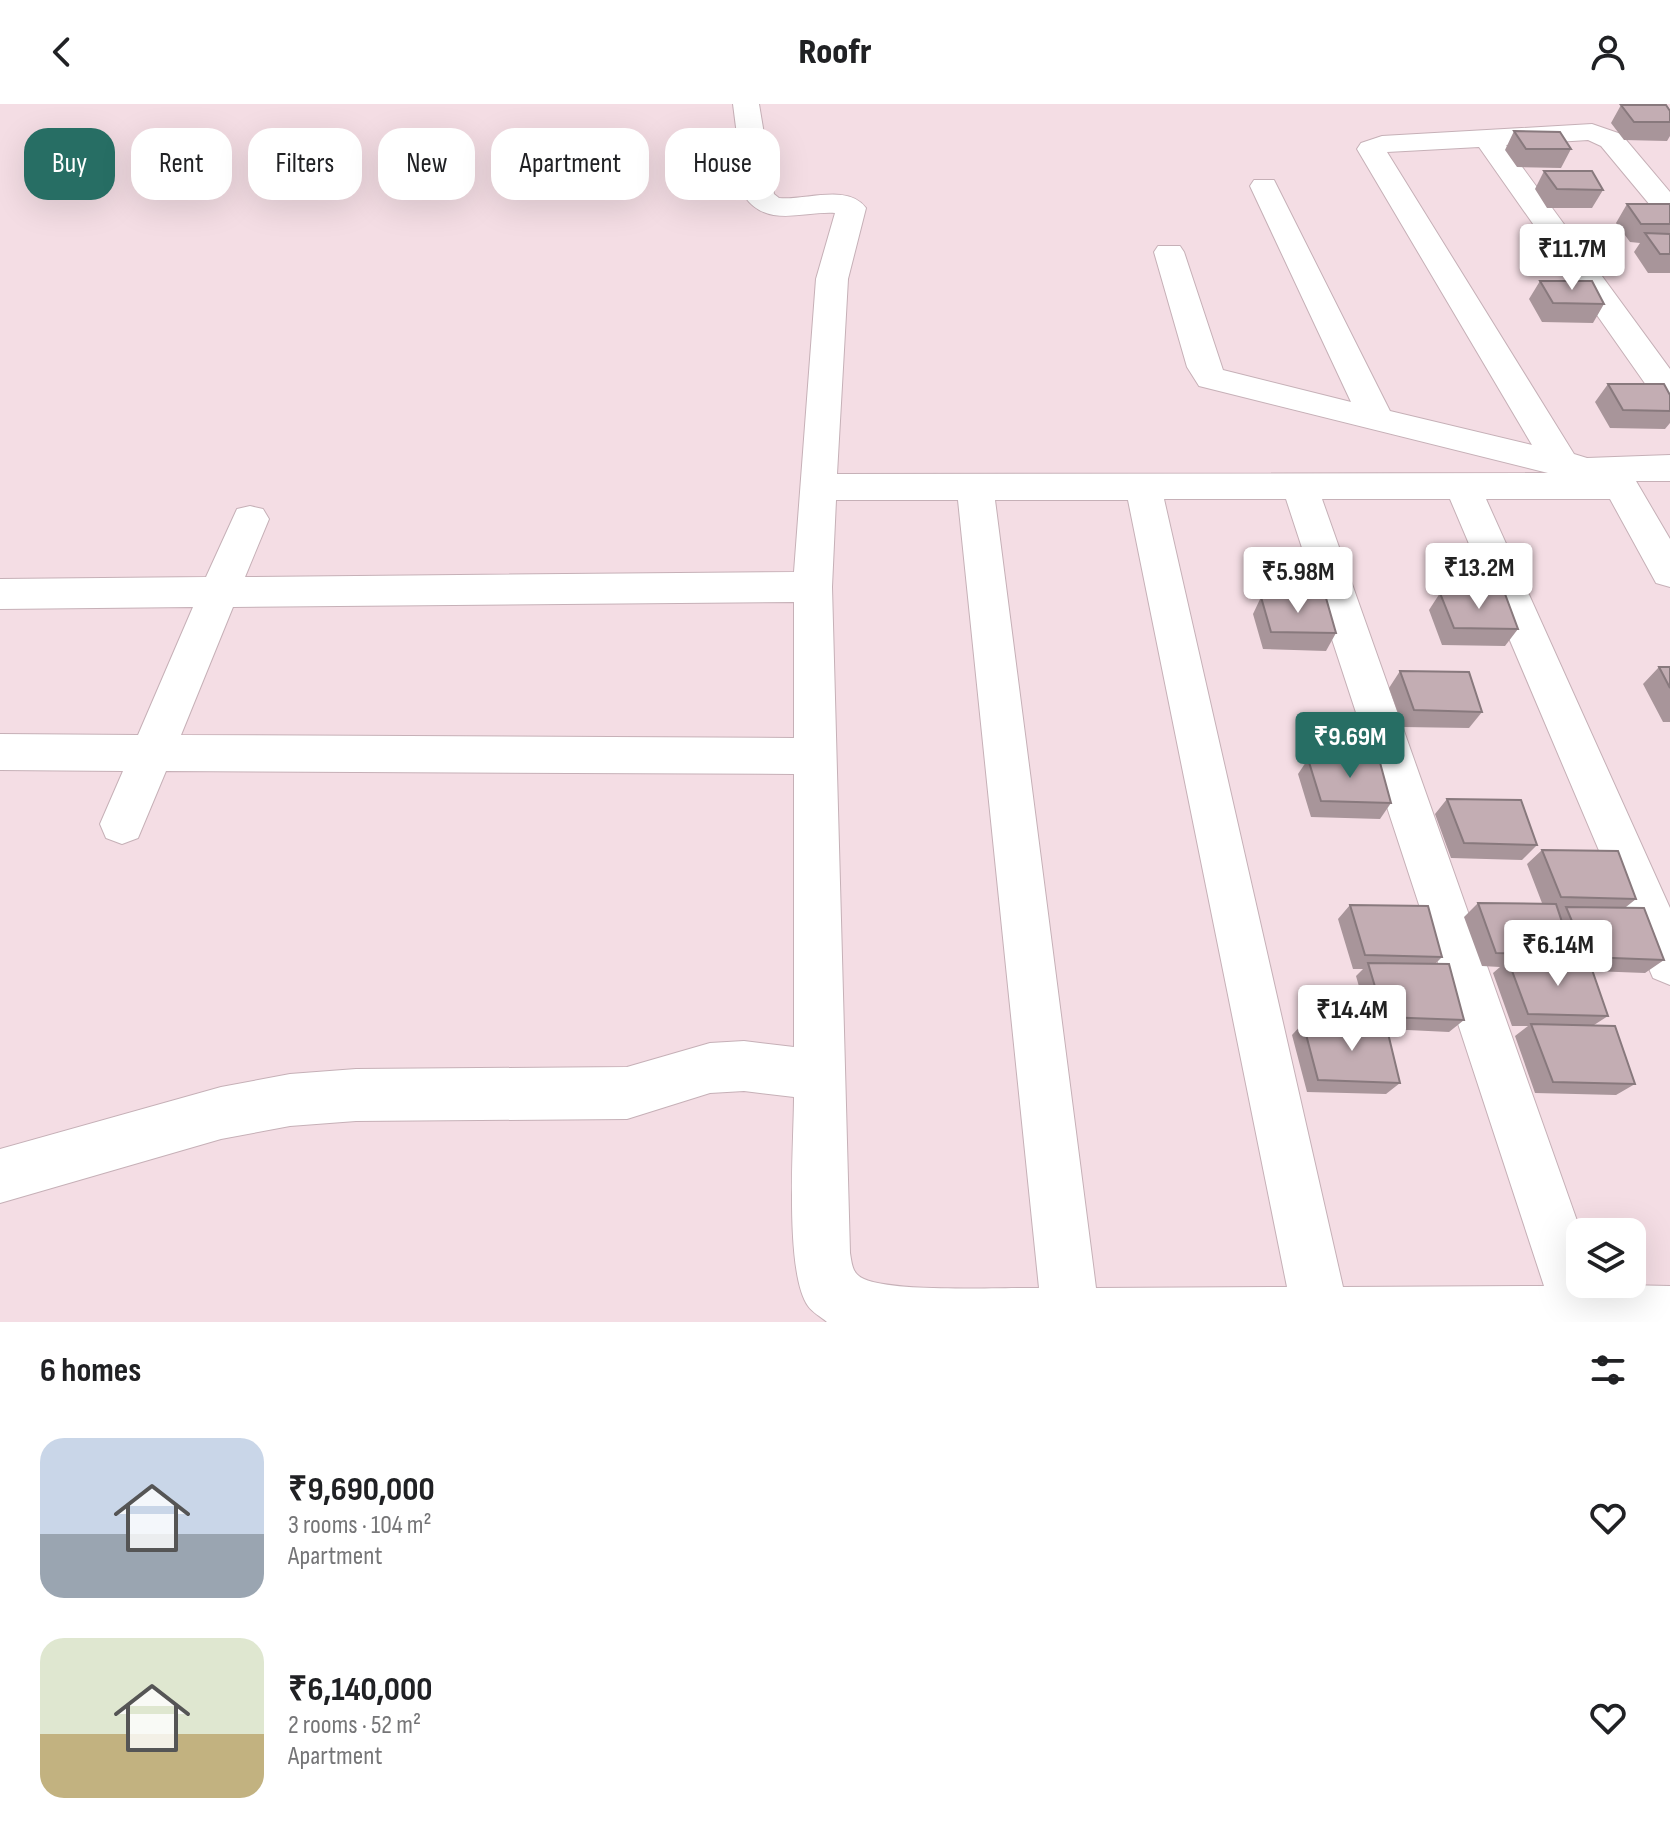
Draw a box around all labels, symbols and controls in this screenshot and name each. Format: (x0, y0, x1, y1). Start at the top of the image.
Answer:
icon: back (40, 30, 84, 74)
icon: person (1586, 30, 1630, 74)
text: Roofr (799, 31, 871, 74)
chip: Buy (24, 128, 115, 200)
chip: Rent (131, 128, 232, 200)
chip: Filters (248, 128, 362, 200)
chip: New (378, 128, 475, 200)
chip: Apartment (491, 128, 649, 200)
chip: House (665, 128, 780, 200)
pin: ₹11.7M (1507, 224, 1637, 292)
text: ₹11.7M (1538, 234, 1606, 265)
pin: ₹13.2M (1414, 543, 1544, 611)
pin: ₹5.98M (1233, 547, 1363, 615)
text: ₹13.2M (1444, 553, 1514, 584)
text: ₹5.98M (1262, 557, 1334, 588)
pin: ₹9.69M (1285, 712, 1415, 780)
text: ₹9.69M (1313, 722, 1387, 753)
pin: ₹6.14M (1493, 920, 1623, 988)
text: ₹6.14M (1522, 930, 1594, 961)
pin: ₹14.4M (1287, 985, 1417, 1053)
text: ₹14.4M (1316, 995, 1388, 1026)
map controls (1566, 1218, 1646, 1298)
button: layers (1566, 1218, 1646, 1298)
icon: filters (1586, 1348, 1630, 1392)
text: 6 homes (40, 1350, 141, 1391)
text: ₹9,690,000 (288, 1469, 435, 1510)
icon: home (104, 1470, 200, 1566)
icon: heart (1586, 1496, 1630, 1540)
text: 3 rooms · 104 m² (288, 1510, 432, 1541)
text: Apartment (288, 1541, 382, 1572)
text: ₹6,140,000 (288, 1669, 432, 1710)
icon: home (104, 1670, 200, 1766)
icon: heart (1586, 1696, 1630, 1740)
text: 2 rooms · 52 m² (288, 1710, 421, 1741)
text: Apartment (288, 1741, 382, 1772)

